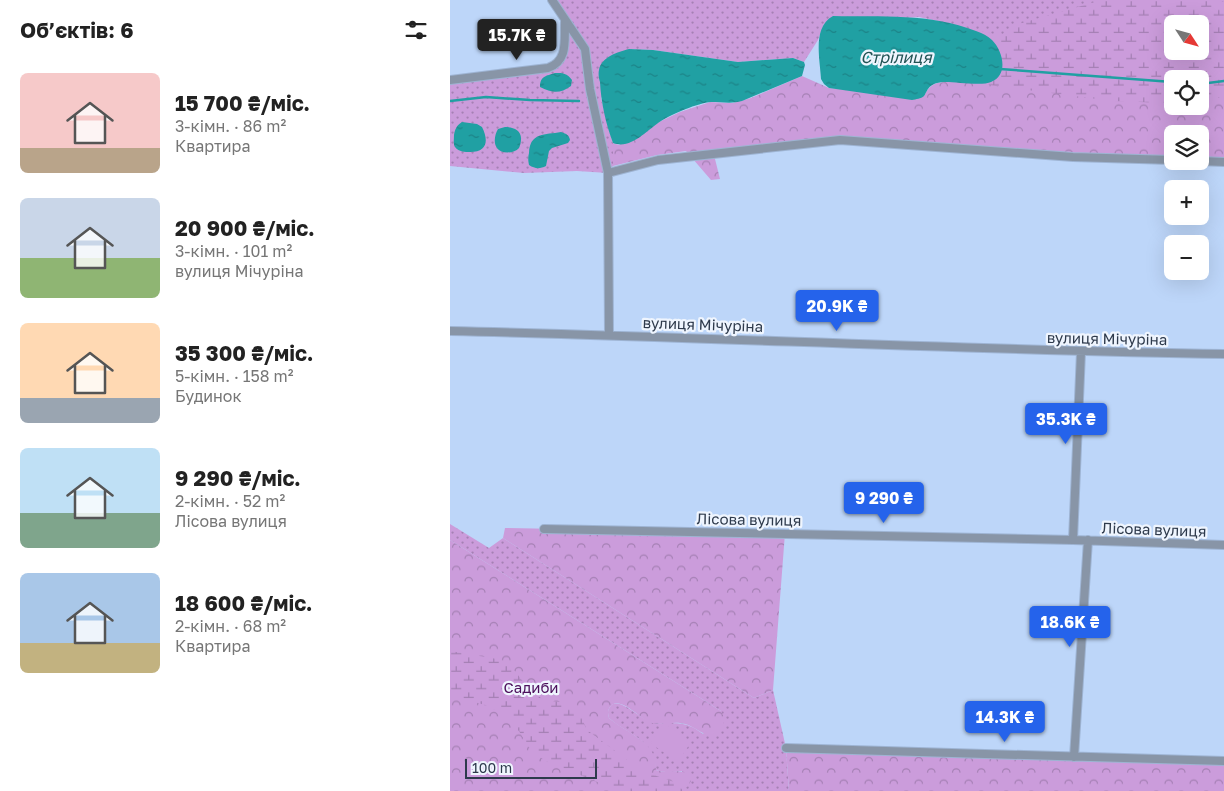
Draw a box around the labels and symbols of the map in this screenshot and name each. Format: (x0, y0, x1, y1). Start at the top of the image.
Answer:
north arrow (1164, 15, 1209, 60)
pin: 15.7K ₴ (471, 18, 563, 61)
water label: Стрілиця (860, 47, 932, 67)
pin: 20.9K ₴ (791, 290, 883, 332)
street label: вулиця Мічуріна (642, 313, 764, 335)
street label: вулиця Мічуріна (1047, 328, 1167, 348)
pin: 35.3K ₴ (1020, 402, 1112, 445)
pin: 9 290 ₴ (838, 482, 930, 524)
street label: Лісова вулиця (696, 509, 802, 529)
street label: Лісова вулиця (1101, 518, 1207, 540)
pin: 18.6K ₴ (1024, 606, 1116, 648)
park label: Садиби (504, 678, 558, 696)
pin: 14.3K ₴ (959, 700, 1051, 743)
scale bar (465, 756, 598, 779)

